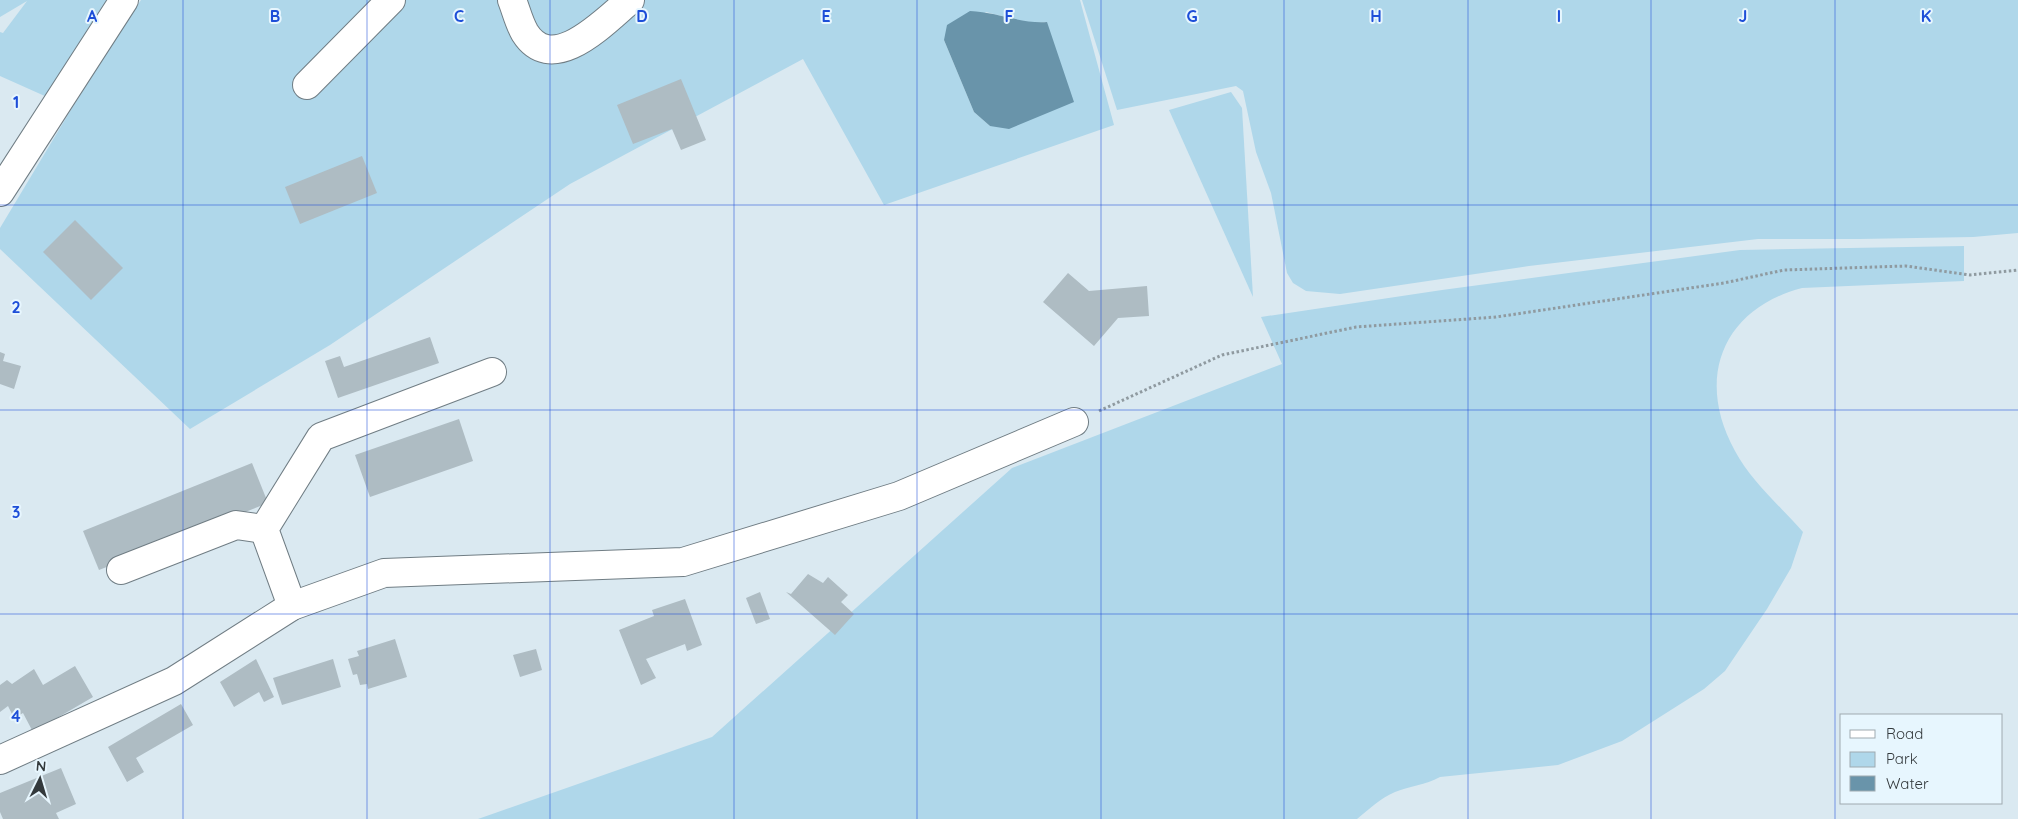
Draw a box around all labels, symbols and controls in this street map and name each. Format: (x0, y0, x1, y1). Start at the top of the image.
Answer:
text: A (87, 6, 98, 26)
text: B (270, 6, 280, 26)
text: C (454, 6, 464, 26)
text: D (636, 6, 648, 26)
text: E (821, 6, 831, 26)
text: F (1005, 6, 1014, 26)
text: G (1186, 6, 1198, 26)
text: H (1370, 6, 1382, 26)
text: I (1557, 6, 1561, 26)
text: J (1739, 6, 1747, 26)
text: K (1921, 6, 1931, 26)
text: 1 (13, 92, 19, 112)
text: 2 (11, 297, 21, 317)
text: 3 (12, 502, 20, 522)
text: 4 (11, 706, 21, 726)
legend (1840, 714, 2003, 804)
text: Road (1886, 724, 1923, 743)
text: Park (1886, 749, 1918, 768)
north arrow (15, 754, 65, 804)
text: N (35, 757, 47, 775)
text: Water (1886, 774, 1929, 793)

